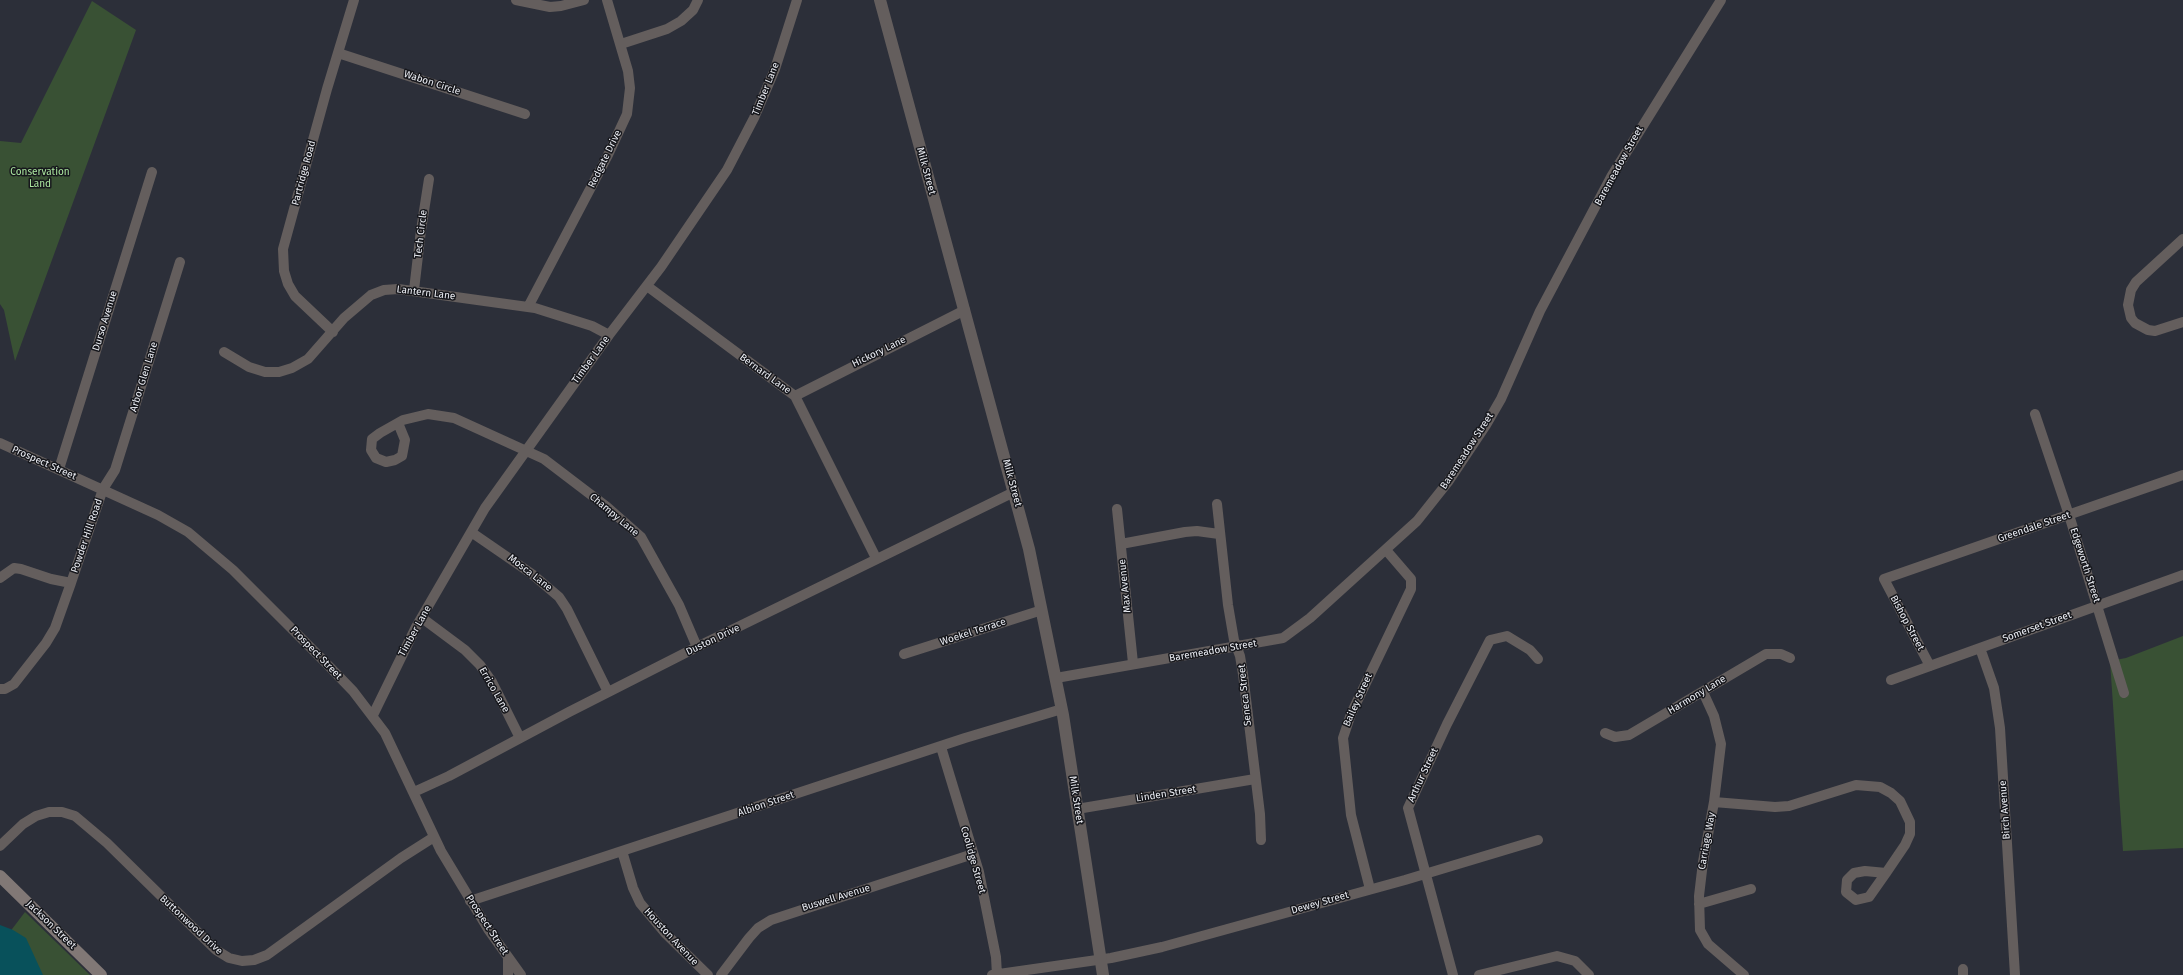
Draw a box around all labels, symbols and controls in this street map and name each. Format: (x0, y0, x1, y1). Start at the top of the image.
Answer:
street label: Timber Lane (750, 61, 782, 117)
street label: Wabon Circle (402, 68, 462, 98)
street label: Baremeadow Street (1592, 124, 1646, 208)
street label: Redgate Drive (586, 128, 624, 190)
street label: Partridge Road (290, 139, 318, 207)
street label: Milk Street (914, 146, 938, 196)
park label: Conservation Land (10, 166, 70, 190)
street label: Tech Circle (412, 209, 430, 259)
street label: Lantern Lane (396, 283, 456, 303)
street label: Durso Avenue (90, 289, 120, 353)
street label: Timber Lane (570, 334, 612, 386)
street label: Hickory Lane (850, 334, 908, 370)
street label: Arbor Glen Lane (128, 341, 160, 413)
street label: Bernard Lane (737, 351, 793, 397)
street label: Baremeadow Street (1438, 411, 1496, 491)
street label: Prospect Street (10, 443, 78, 483)
street label: Milk Street (1000, 458, 1024, 508)
street label: Champy Lane (587, 491, 641, 539)
street label: Powder Hill Road (69, 497, 105, 575)
street label: Greendale Street (1996, 509, 2072, 545)
street label: Edgeworth Street (2067, 526, 2103, 604)
street label: Mosca Lane (506, 552, 554, 594)
street label: Max Avenue (1116, 559, 1134, 613)
street label: Bishop Street (1887, 593, 1927, 653)
street label: Timber Lane (396, 604, 434, 658)
street label: Somerset Street (2001, 609, 2073, 645)
street label: Woekel Terrace (939, 616, 1007, 648)
street label: Duston Drive (684, 622, 742, 658)
street label: Prospect Street (288, 624, 344, 682)
street label: Baremeadow Street (1168, 637, 1258, 665)
street label: Seneca Street (1236, 663, 1254, 727)
street label: Errico Lane (476, 665, 512, 715)
street label: Bailey Street (1341, 671, 1375, 729)
street label: Harmony Lane (1666, 673, 1728, 717)
street label: Arthur Street (1405, 746, 1441, 804)
street label: Milk Street (1066, 775, 1086, 825)
street label: Birch Avenue (1997, 780, 2013, 840)
street label: Linden Street (1135, 783, 1197, 805)
street label: Albion Street (736, 789, 796, 819)
street label: Carriage Way (1696, 811, 1718, 871)
street label: Coolidge Street (958, 825, 988, 895)
street label: Buswell Avenue (800, 882, 872, 914)
street label: Dewey Street (1290, 889, 1350, 917)
street label: Buttonwood Drive (157, 893, 225, 957)
street label: Prospect Street (463, 893, 511, 957)
street label: Jackson Street (24, 898, 78, 952)
street label: Houston Avenue (641, 906, 701, 968)

